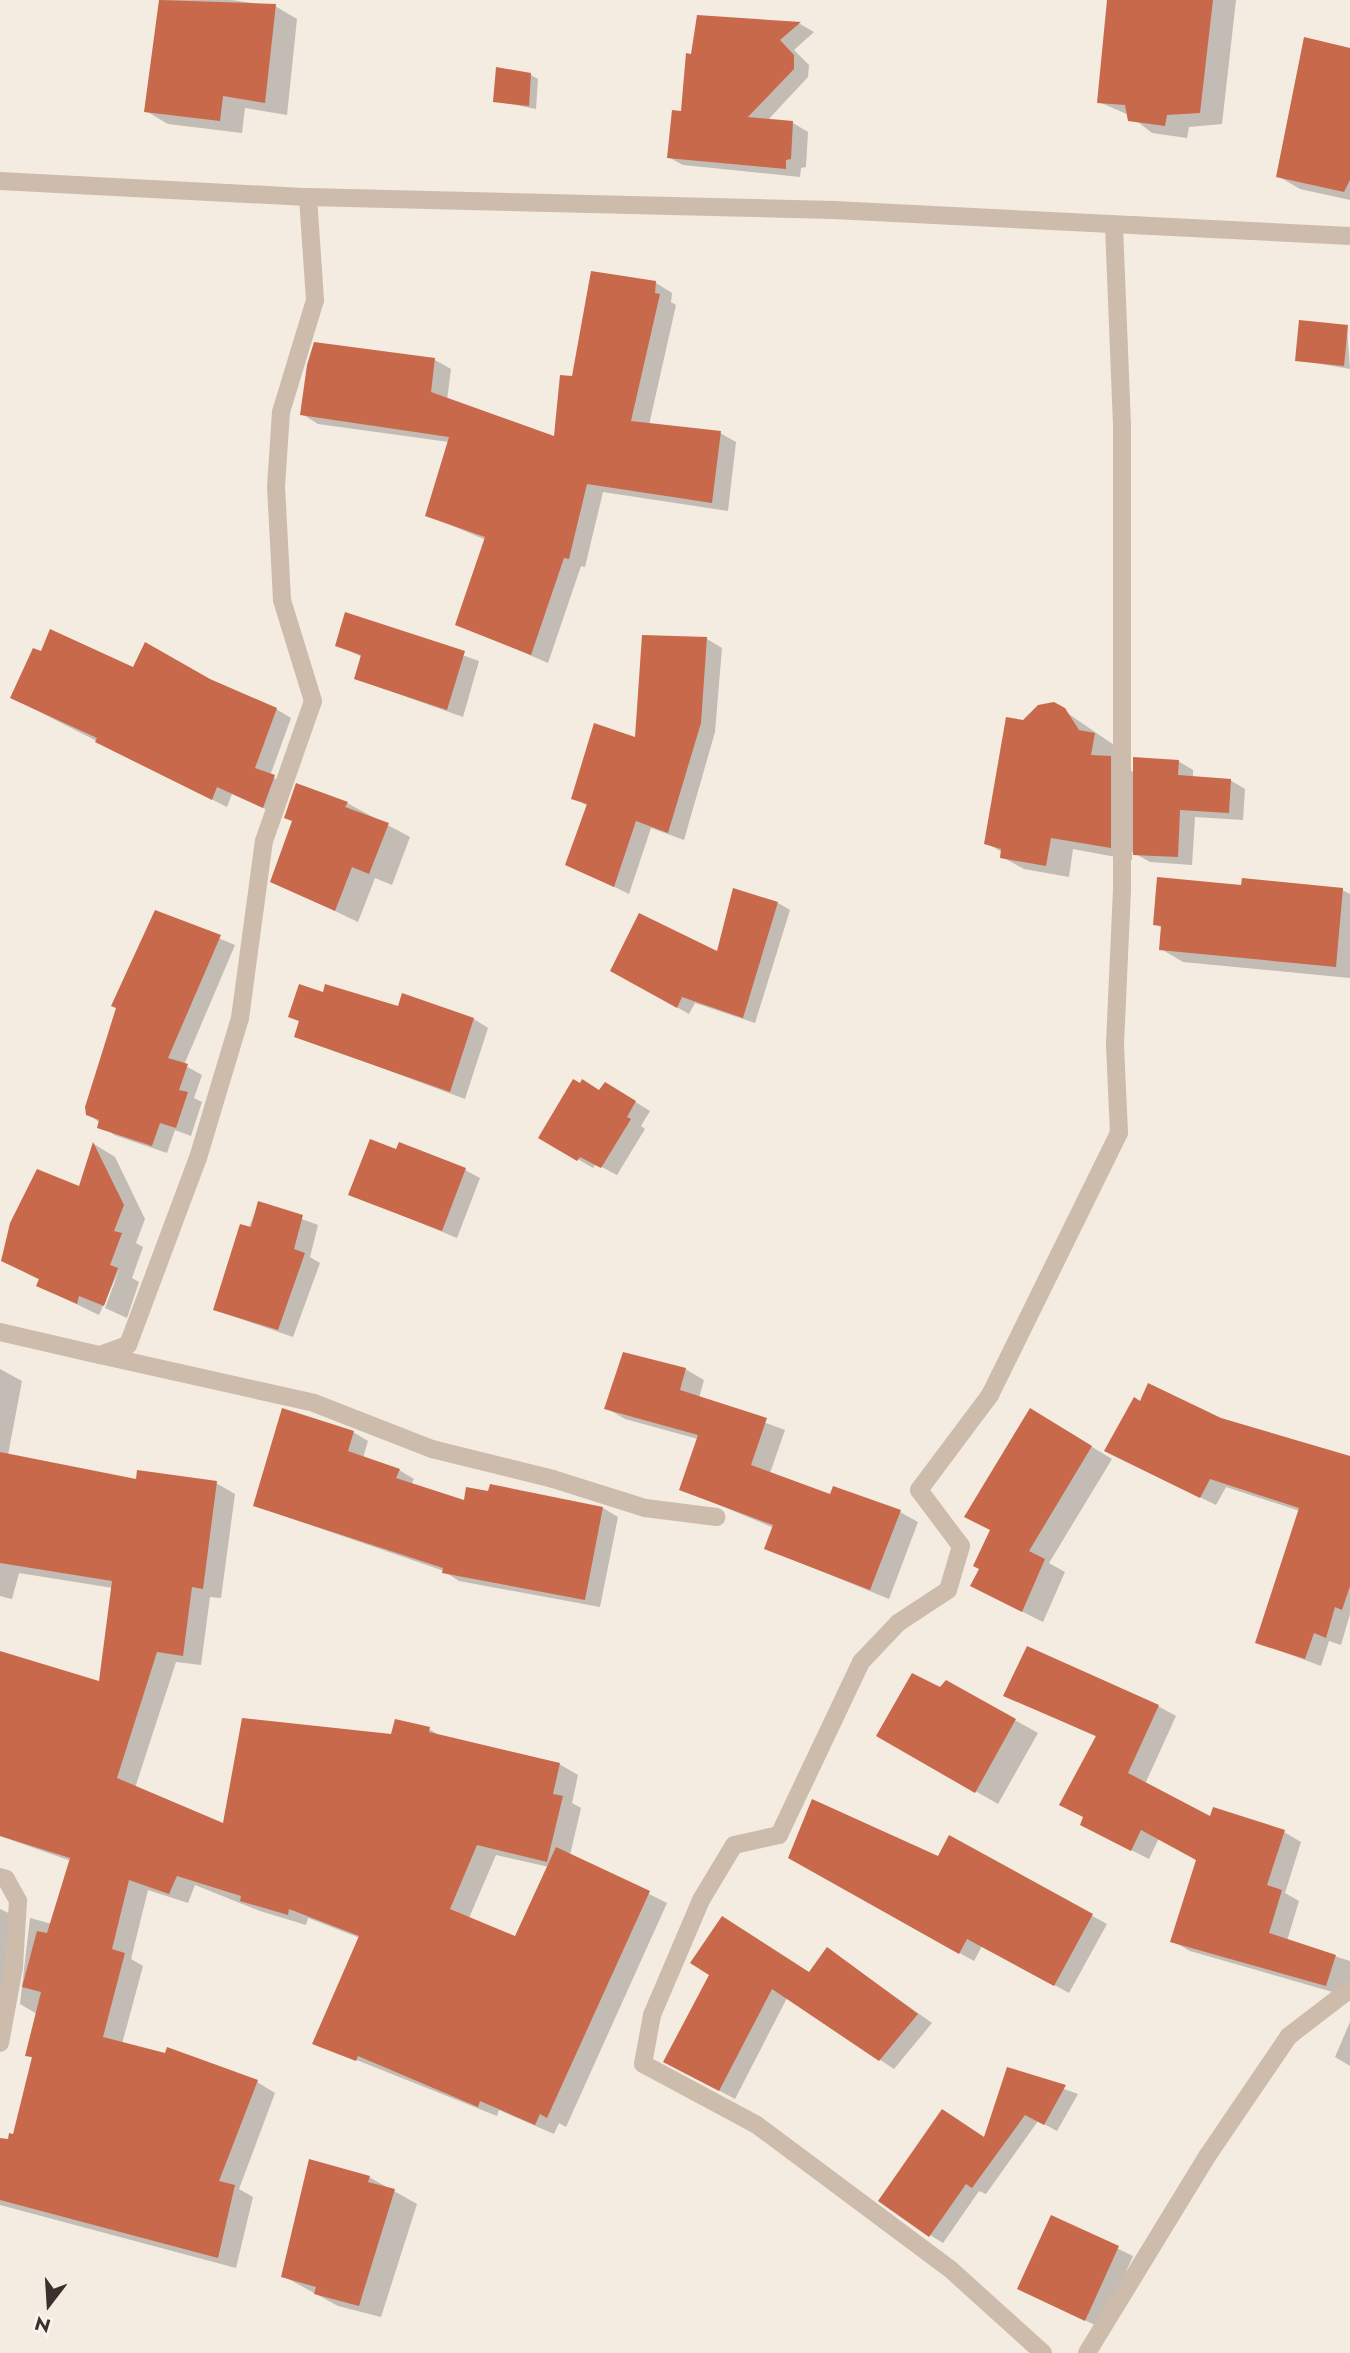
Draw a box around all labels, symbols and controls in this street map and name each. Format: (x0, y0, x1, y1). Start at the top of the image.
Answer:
north arrow (14, 2269, 84, 2339)
text: N (32, 2309, 54, 2340)

